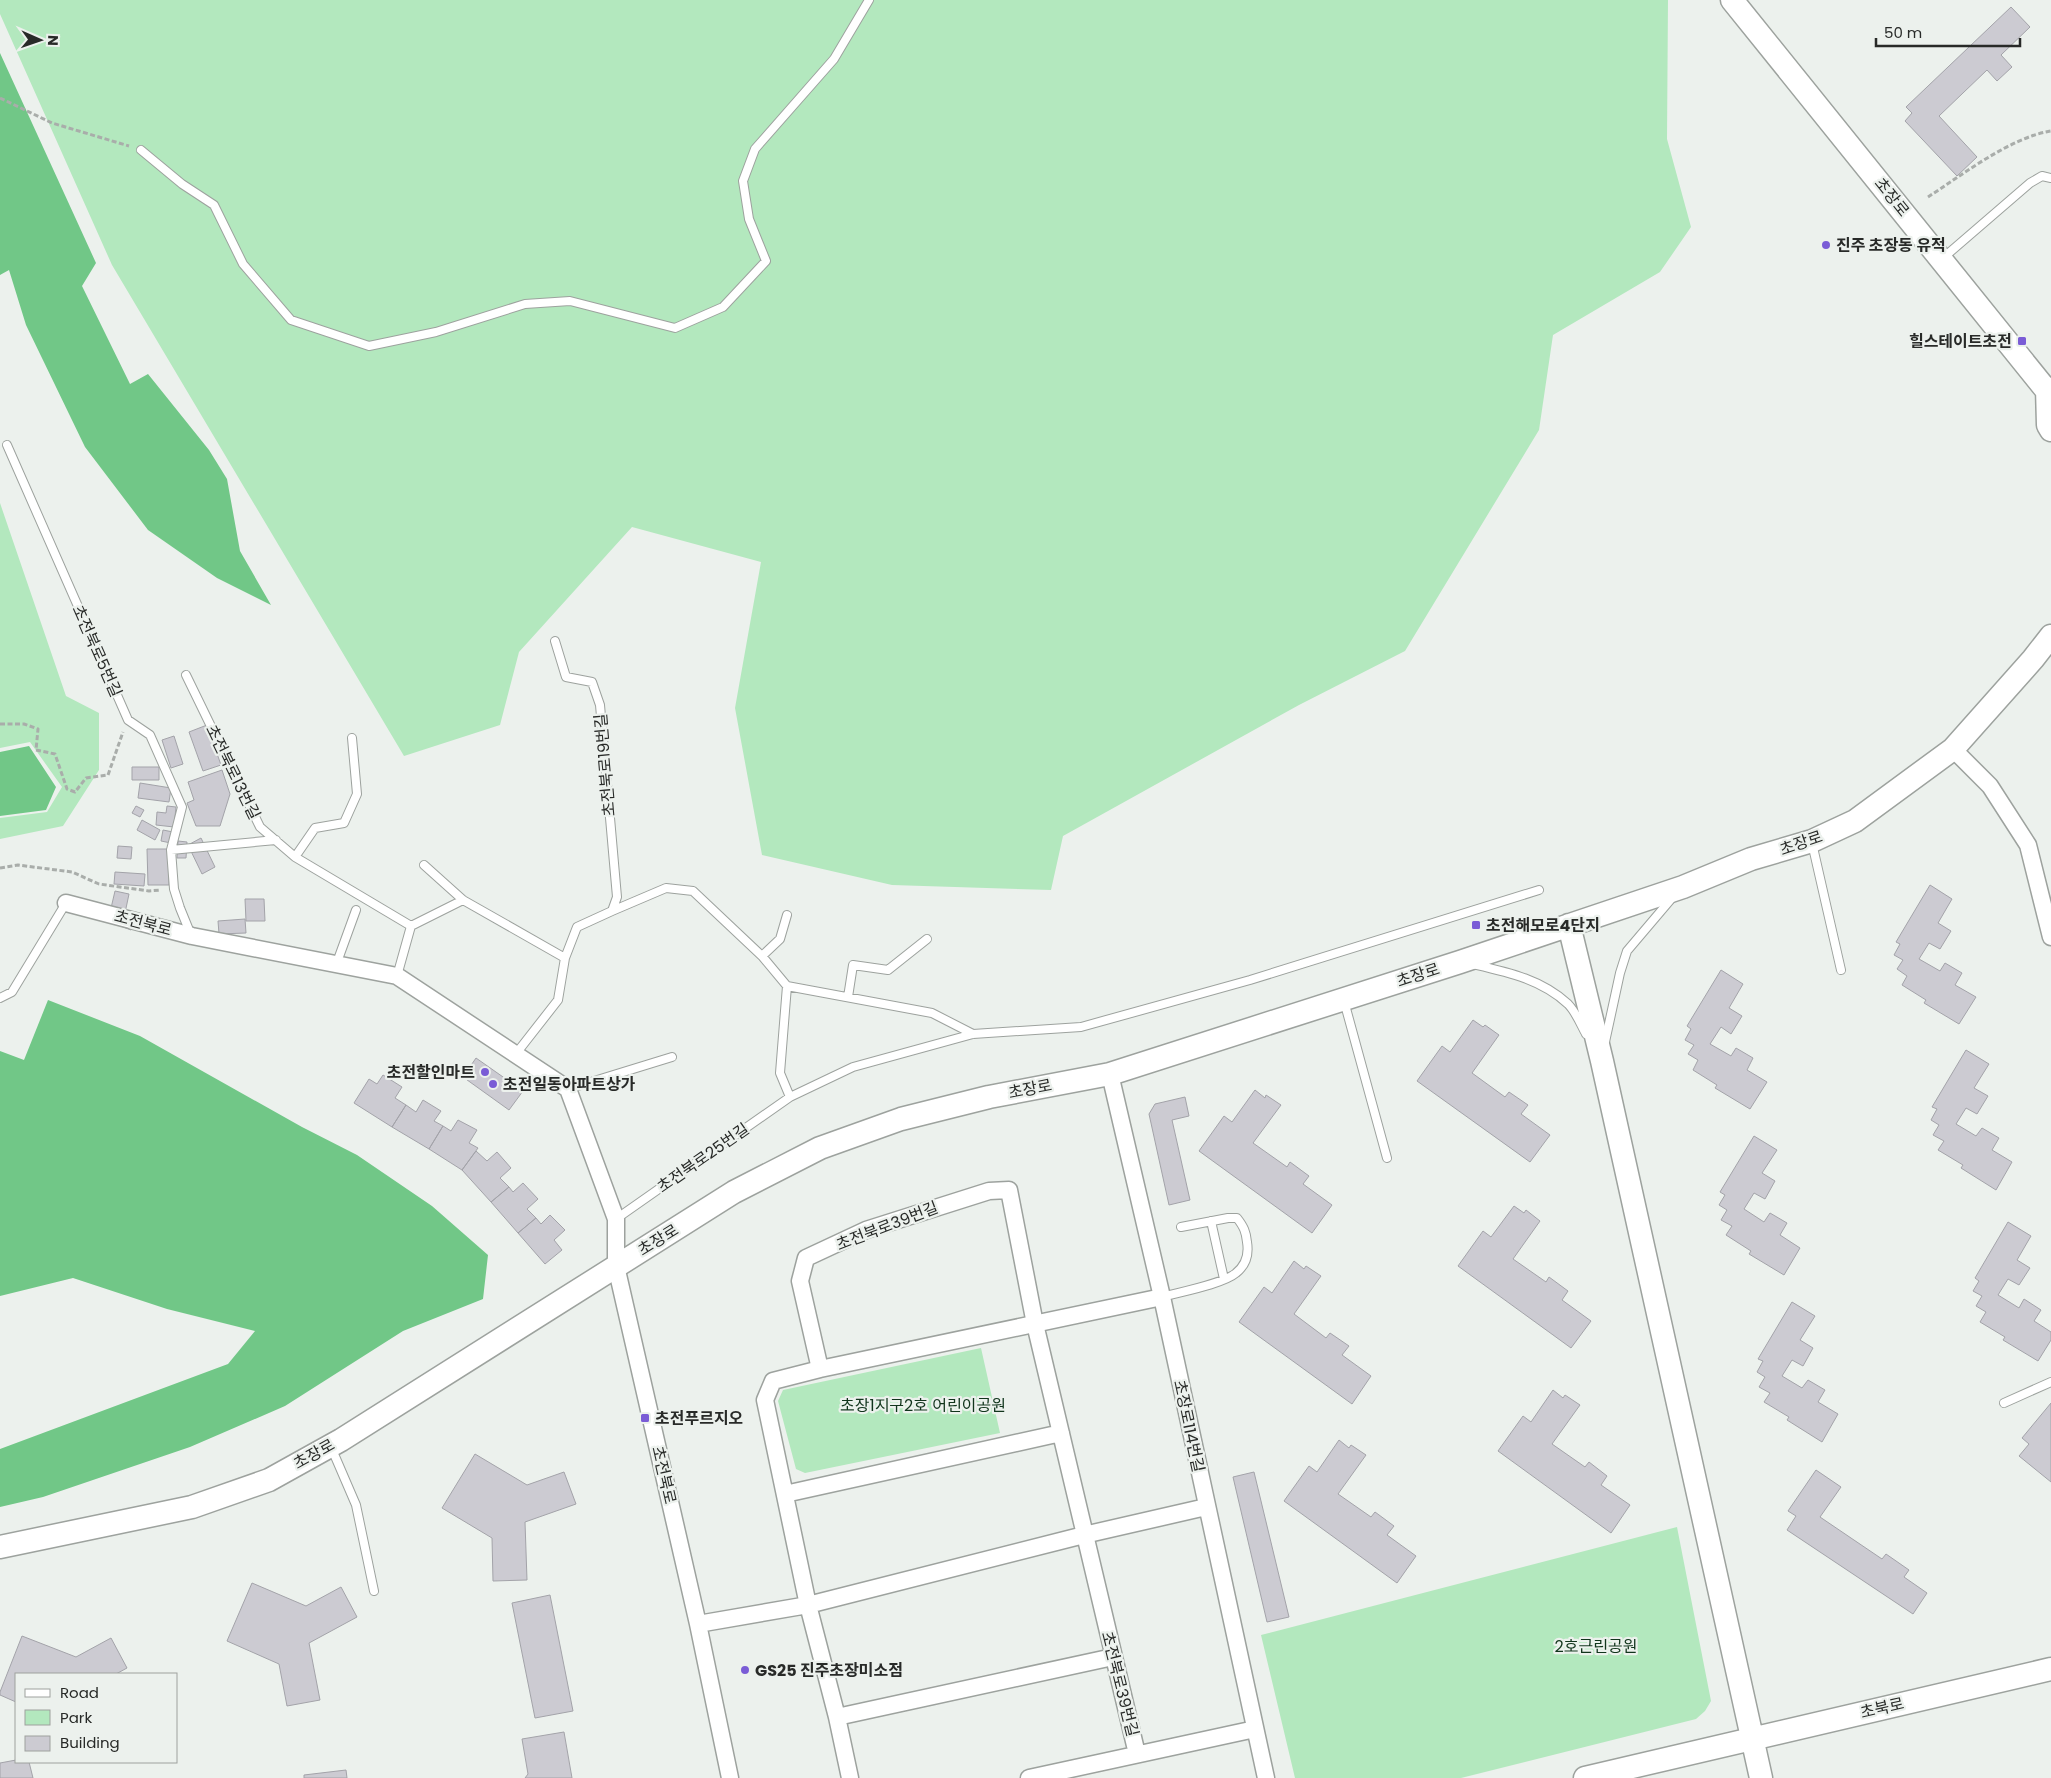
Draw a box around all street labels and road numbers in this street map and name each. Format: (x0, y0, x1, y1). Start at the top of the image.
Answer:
street label: 초장로 (1869, 173, 1915, 222)
street label: 초전북로5번길 (66, 601, 128, 701)
street label: 초전북로19번길 (589, 712, 621, 818)
street label: 초전북로13번길 (200, 721, 266, 823)
street label: 초장로 (1776, 825, 1826, 861)
street label: 초전북로 (112, 904, 175, 942)
street label: 초장로 (1393, 957, 1443, 993)
street label: 초장로 (1006, 1073, 1054, 1105)
street label: 초전북로25번길 (652, 1118, 754, 1198)
street label: 초전북로39번길 (833, 1196, 941, 1256)
street label: 초장로 (633, 1218, 683, 1261)
street label: 초장로114번길 (1168, 1378, 1210, 1474)
street label: 초장로 (289, 1433, 339, 1475)
street label: 초전북로 (646, 1444, 682, 1507)
street label: 초전북로39번길 (1096, 1629, 1144, 1739)
street label: 초북로 (1858, 1692, 1906, 1724)

